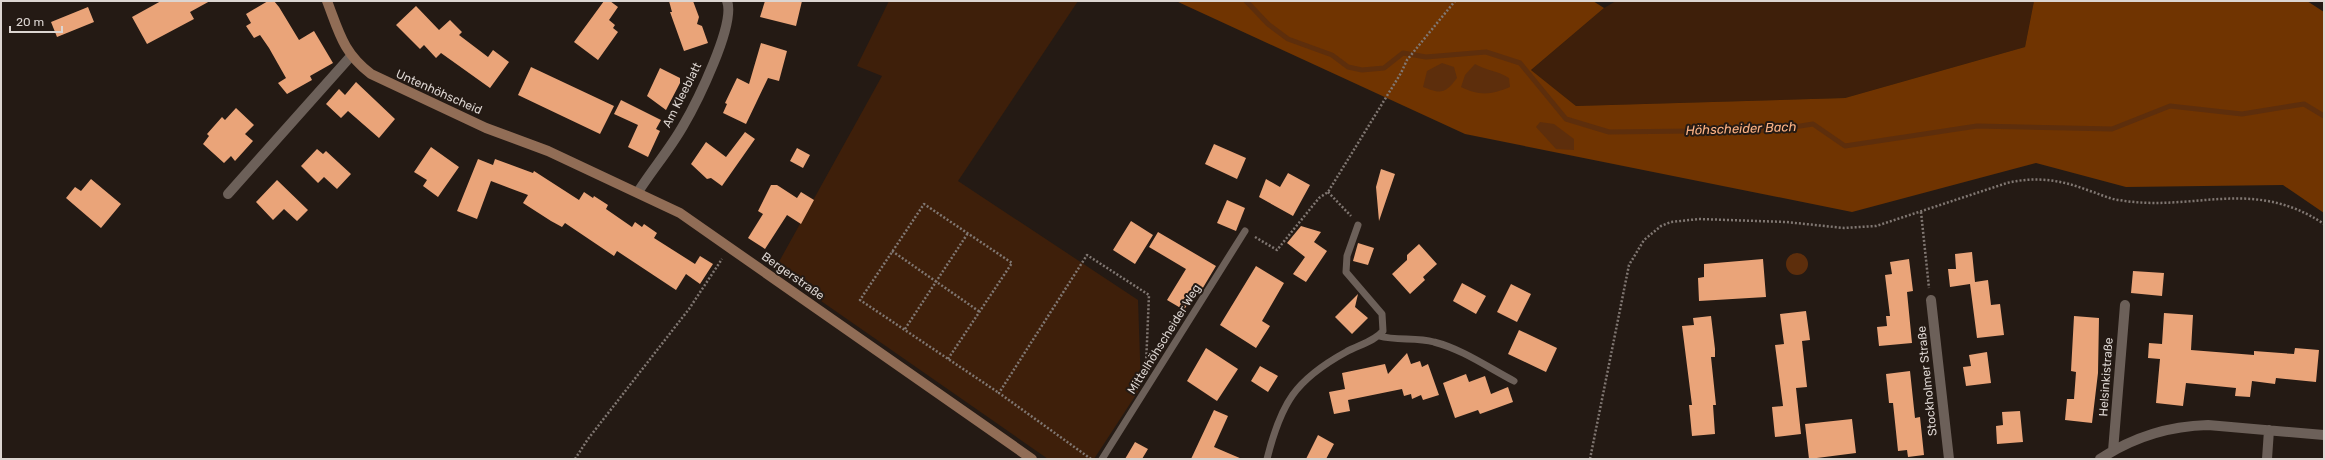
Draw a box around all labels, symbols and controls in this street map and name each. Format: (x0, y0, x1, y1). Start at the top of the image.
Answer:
scale bar (10, 8, 62, 34)
text: 20 m (16, 15, 44, 29)
street label: Am Kleeblatt (660, 60, 705, 130)
street label: Untenhöhscheid (394, 67, 484, 117)
water label: Höhscheider Bach (1685, 119, 1797, 138)
street label: Bergerstraße (759, 249, 827, 303)
street label: Mittelhöhscheider Weg (1124, 282, 1204, 396)
street label: Stockholmer Straße (1914, 325, 1940, 437)
street label: Helsinkistraße (2096, 337, 2116, 417)

